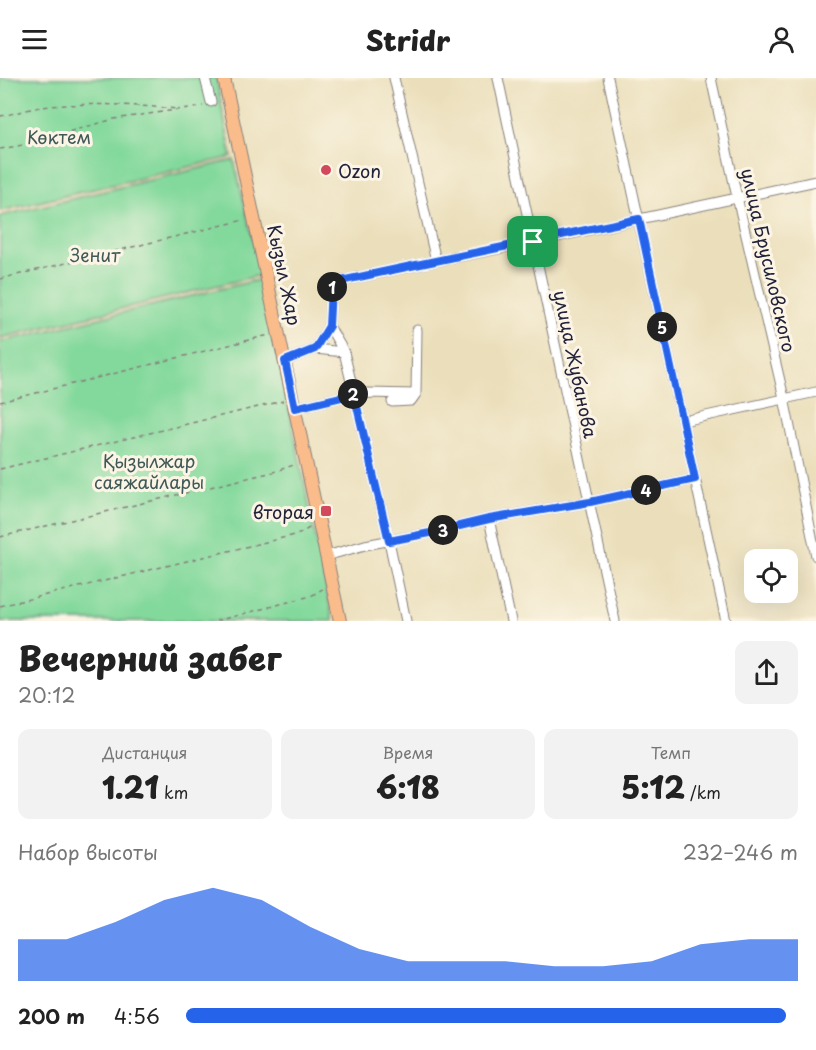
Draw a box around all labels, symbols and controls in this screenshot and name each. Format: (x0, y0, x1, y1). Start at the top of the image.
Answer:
text: Stridr (366, 19, 450, 60)
icon: menu (18, 23, 51, 56)
icon: person (765, 23, 798, 56)
park label: Көктем (27, 123, 91, 150)
place label: Ozon (338, 157, 381, 184)
marker: Ozon (319, 163, 333, 177)
street label: улица Брусиловского (735, 165, 803, 355)
pin (507, 216, 558, 267)
street label: Кызыл Жар (261, 222, 309, 328)
icon: arrive (516, 225, 549, 258)
park label: Зенит (70, 241, 121, 268)
pin: 1 (317, 272, 347, 302)
text: 1 (328, 275, 336, 299)
street label: улица Жубанова (547, 288, 605, 441)
pin: 5 (647, 312, 677, 342)
text: 5 (657, 315, 667, 339)
pin: 2 (338, 379, 368, 409)
text: 2 (347, 382, 359, 406)
park label: Қызылжар саяжайлары (94, 447, 204, 495)
pin: 4 (631, 475, 661, 505)
text: 4 (641, 478, 651, 502)
place label: вторая (253, 498, 314, 525)
marker: вторая (319, 504, 333, 518)
pin: 3 (428, 515, 458, 545)
text: 3 (438, 518, 448, 542)
map controls (744, 549, 798, 603)
button: locate (744, 549, 798, 603)
text: Вечерний забег (18, 632, 281, 682)
button: share (735, 641, 798, 704)
text: 20:12 (18, 680, 75, 710)
text: Дистанция (103, 740, 187, 764)
text: Время (382, 740, 434, 764)
text: Темп (651, 740, 691, 764)
text: 1.21 (102, 764, 159, 809)
text: 6:18 (376, 764, 440, 809)
text: 5:12 (621, 764, 685, 809)
text: km (159, 780, 188, 804)
text: /km (685, 780, 721, 804)
text: Набор высоты (18, 837, 158, 867)
text: 232–246 m (683, 837, 798, 867)
text: 200 m (18, 1001, 85, 1031)
text: 4:56 (114, 1001, 160, 1031)

